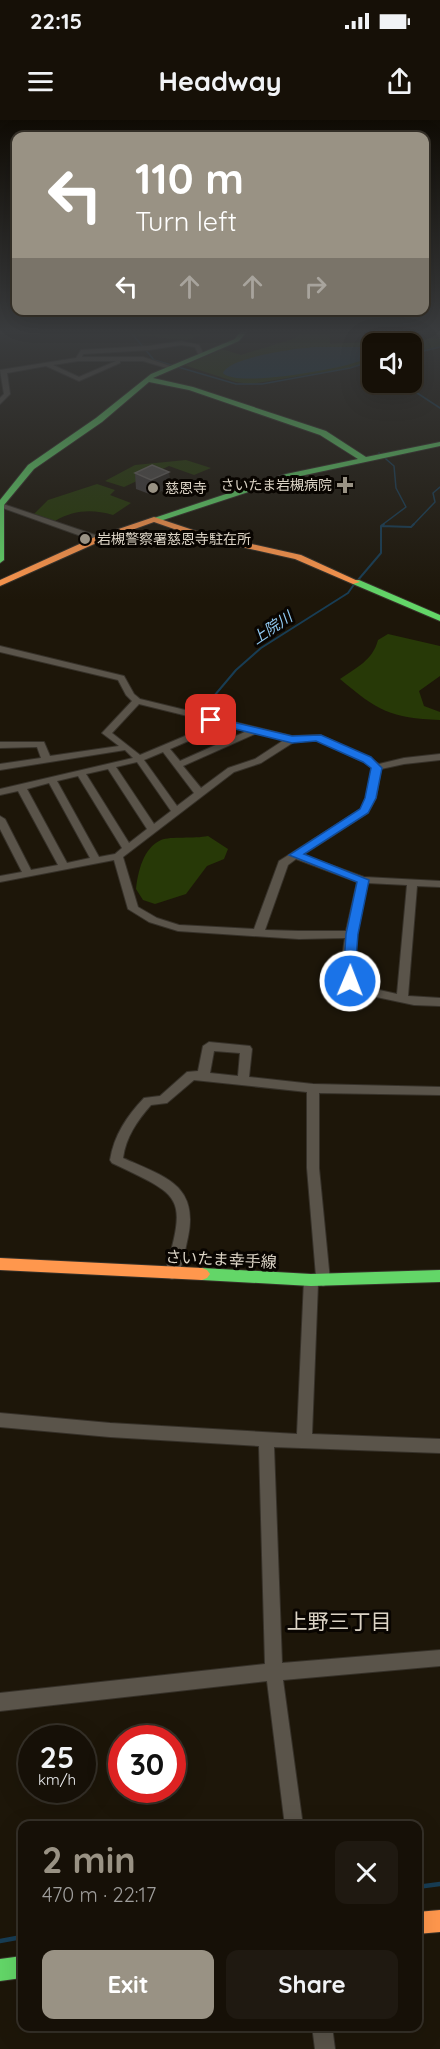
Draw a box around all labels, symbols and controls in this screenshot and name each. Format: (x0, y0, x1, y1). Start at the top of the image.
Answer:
text: 22:15 (30, 7, 82, 35)
text: Headway (158, 64, 282, 98)
icon: menu (24, 65, 57, 98)
icon: share (383, 65, 416, 98)
text: 110 m (135, 152, 244, 205)
icon: left (36, 156, 114, 234)
text: Turn left (135, 204, 237, 238)
icon: left (110, 270, 143, 303)
icon: ahead (173, 270, 206, 303)
icon: ahead (236, 270, 269, 303)
icon: right (299, 270, 332, 303)
map controls (362, 333, 422, 393)
button: sound (362, 333, 422, 393)
place label: さいたま岩槻病院 (220, 476, 332, 494)
marker: さいたま岩槻病院 (336, 476, 354, 494)
place label: 慈恩寺 (165, 479, 207, 497)
marker: 慈恩寺 (146, 481, 160, 495)
place label: 岩槻警察署慈恩寺駐在所 (97, 530, 251, 548)
marker: 岩槻警察署慈恩寺駐在所 (78, 532, 92, 546)
water label: 上院川 (248, 606, 297, 648)
pin (185, 694, 236, 745)
icon: arrive (194, 703, 227, 736)
position arrow (318, 949, 382, 1013)
street label: さいたま幸手線 (165, 1246, 277, 1272)
district label: 上野三丁目 (287, 1608, 392, 1634)
speed limit sign: 30 (108, 1725, 186, 1803)
text: 25 (40, 1738, 74, 1776)
text: km/h (38, 1770, 76, 1789)
text: 2 min (42, 1837, 136, 1882)
button: close (335, 1841, 398, 1904)
text: 470 m · 22:17 (42, 1882, 156, 1907)
button: Exit (42, 1950, 214, 2019)
button: Share (226, 1950, 398, 2019)

